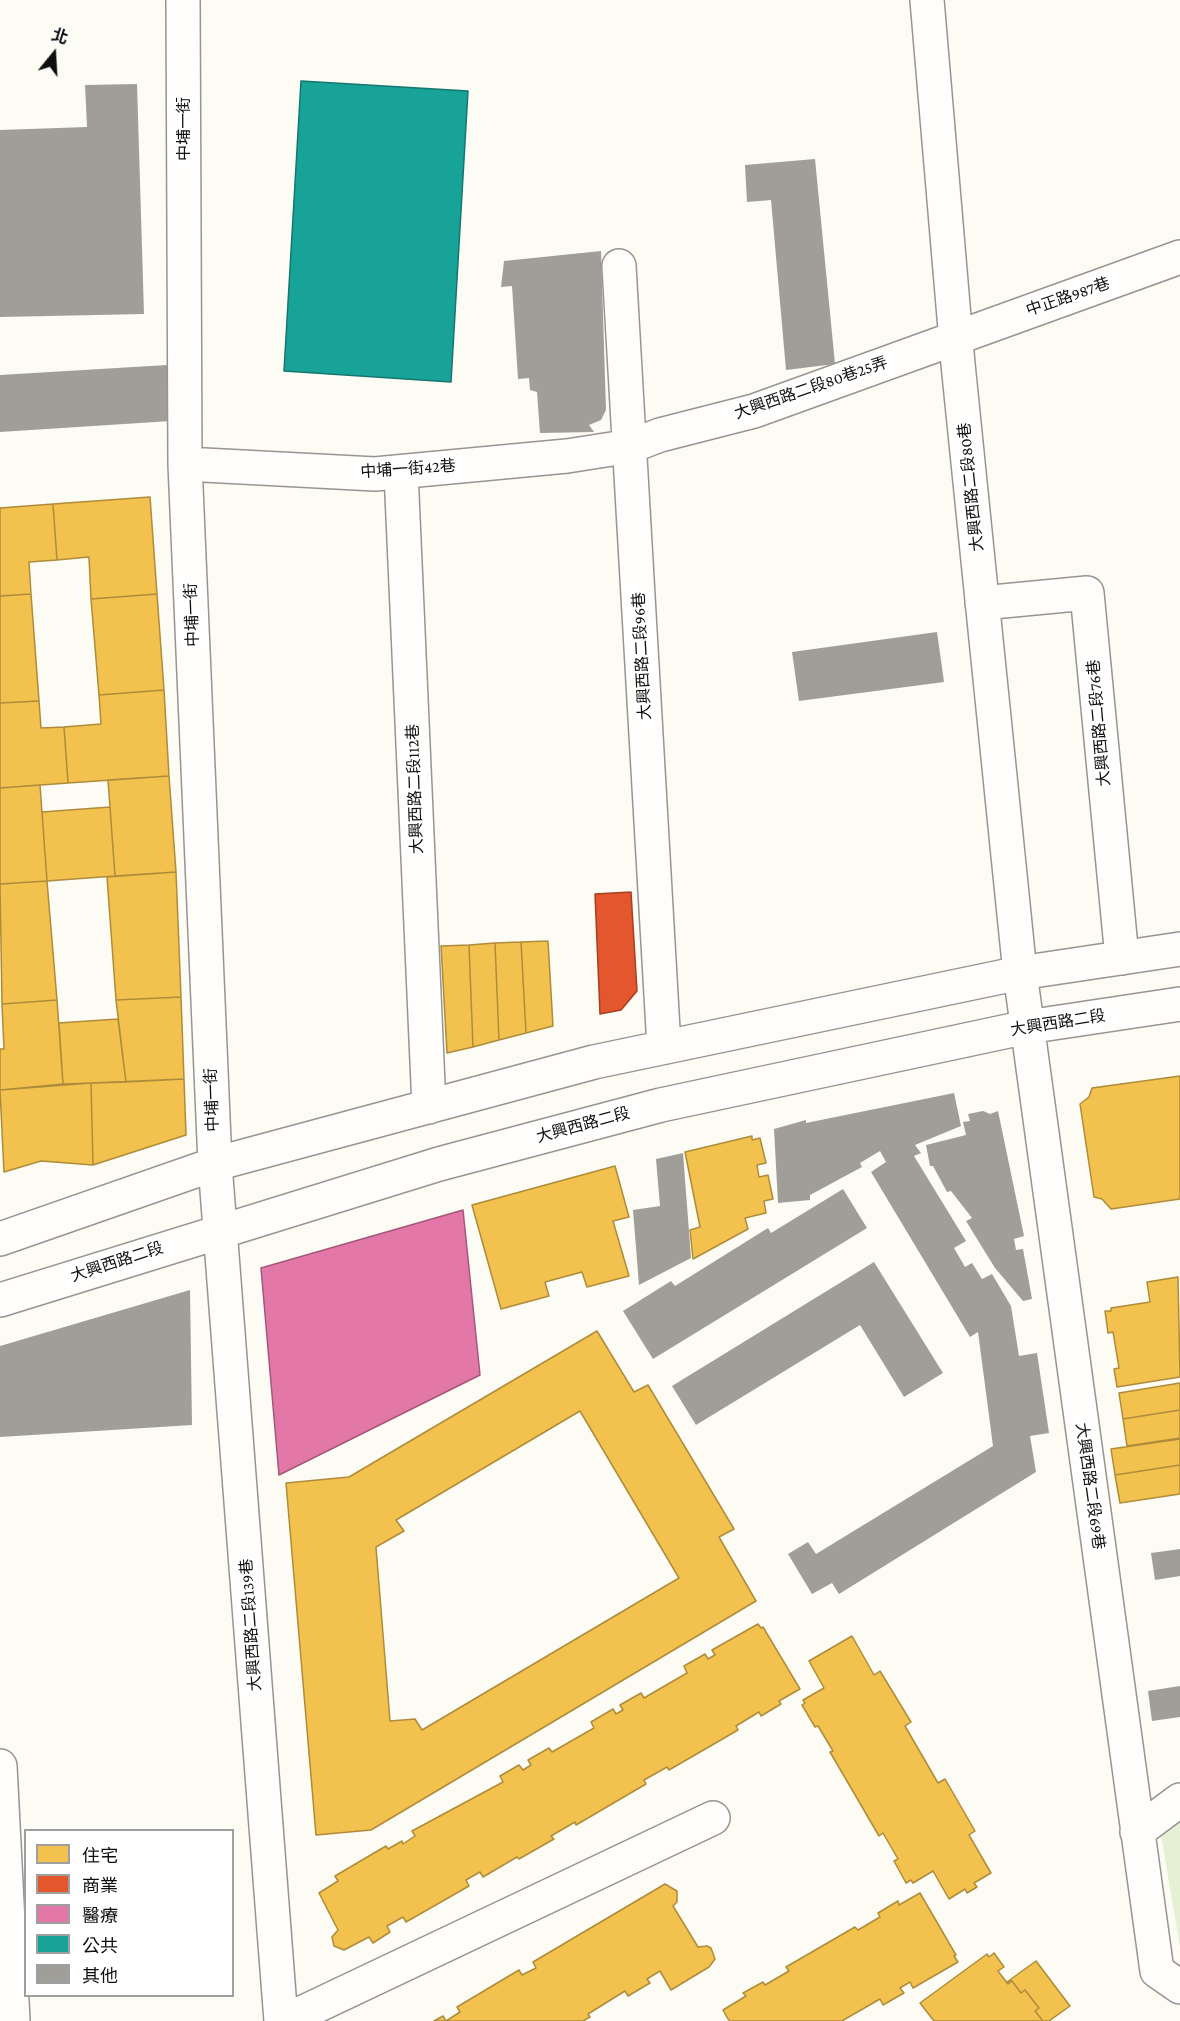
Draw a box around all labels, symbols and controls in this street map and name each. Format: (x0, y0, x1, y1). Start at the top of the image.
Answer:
north arrow (24, 24, 84, 84)
text: 北 (49, 26, 70, 47)
street label: 中埔一街 (174, 97, 194, 161)
street label: 中正路987巷 (1024, 274, 1112, 320)
street label: 大興西路二段80巷25弄 (732, 353, 890, 423)
street label: 大興西路二段80巷 (955, 422, 987, 552)
street label: 中埔一街42巷 (360, 456, 456, 482)
street label: 中埔一街 (181, 583, 203, 647)
street label: 大興西路二段96巷 (629, 591, 655, 721)
street label: 大興西路二段76巷 (1084, 659, 1114, 787)
street label: 大興西路二段112巷 (403, 724, 427, 854)
street label: 大興西路二段 (1009, 1006, 1107, 1040)
street label: 中埔一街 (201, 1068, 223, 1132)
street label: 大興西路二段 (534, 1103, 632, 1147)
street label: 大興西路二段 (68, 1238, 166, 1286)
street label: 大興西路二段69巷 (1072, 1421, 1108, 1551)
street label: 大興西路二段139巷 (237, 1558, 265, 1692)
legend (24, 1829, 234, 1997)
text: 住宅 (82, 1846, 118, 1866)
text: 商業 (82, 1876, 118, 1896)
text: 醫療 (82, 1906, 118, 1926)
text: 公共 (82, 1936, 118, 1956)
text: 其他 (82, 1966, 118, 1986)

